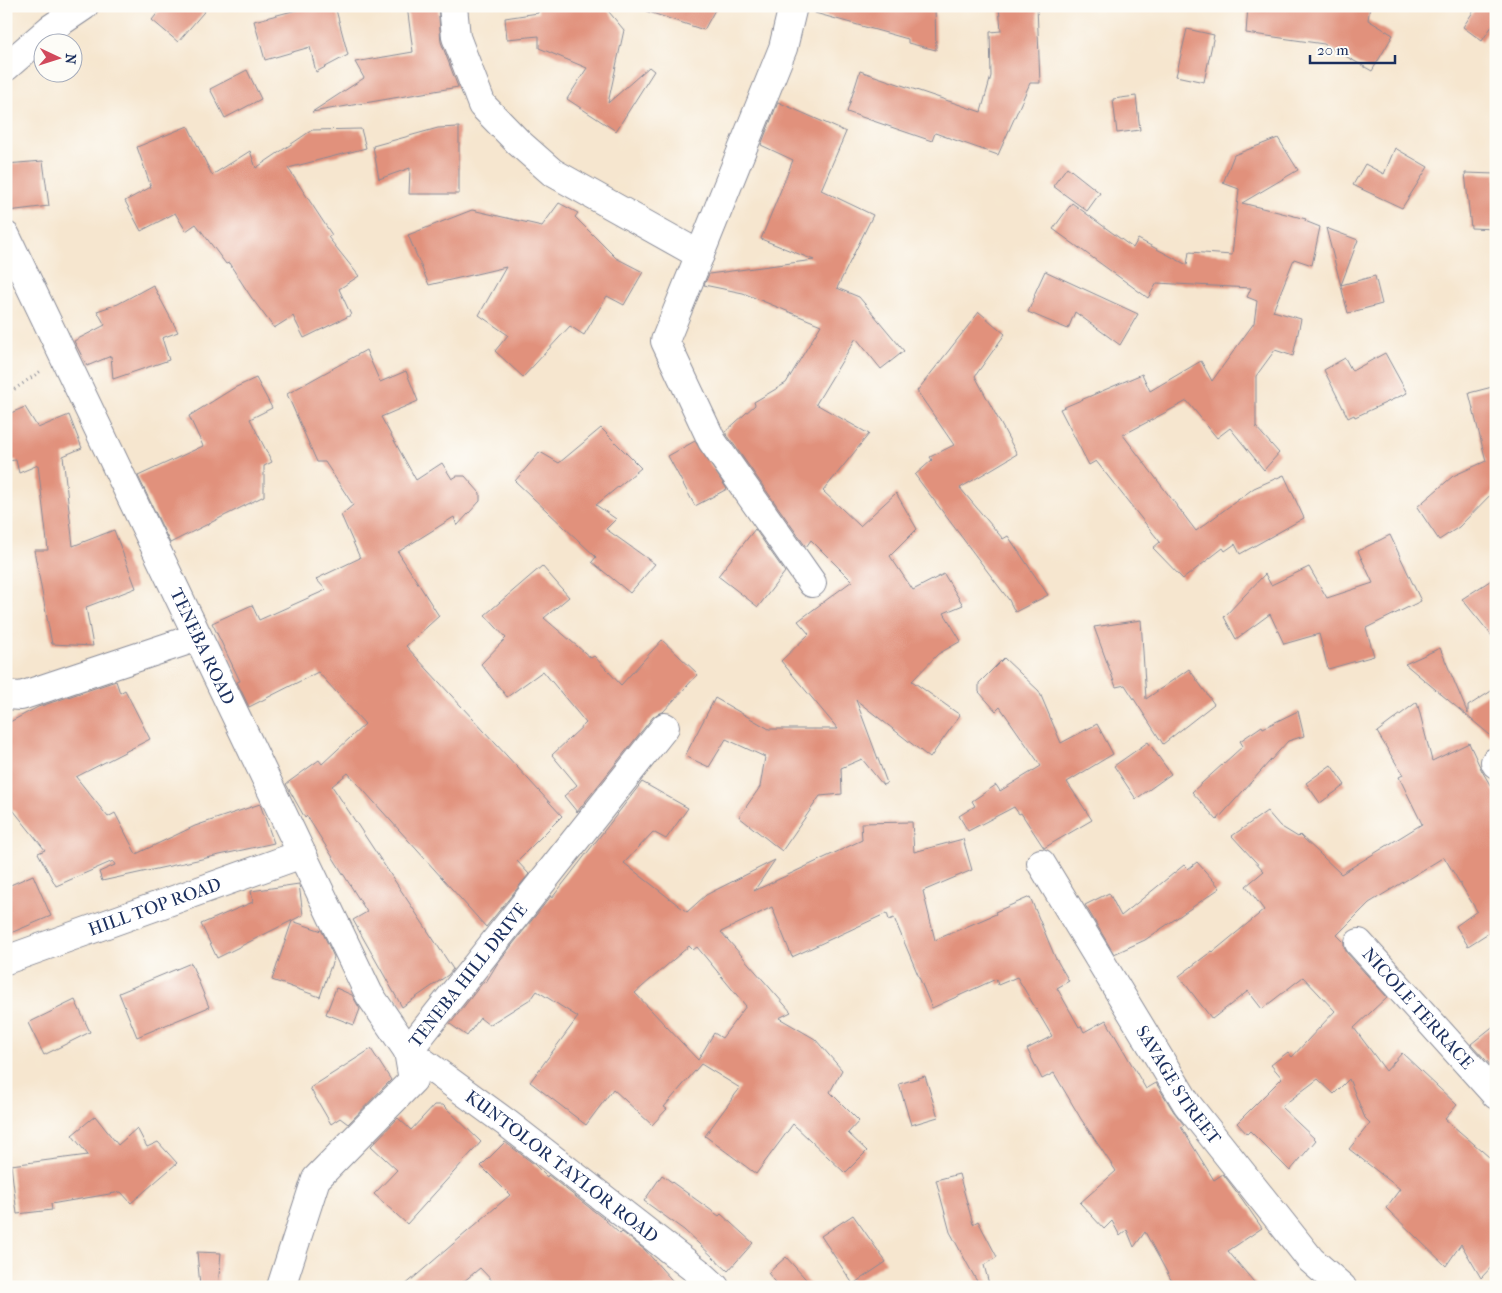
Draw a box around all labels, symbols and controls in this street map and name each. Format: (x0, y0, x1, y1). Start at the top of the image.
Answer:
north arrow (32, 32, 82, 82)
scale bar (1310, 32, 1394, 64)
text: 20 m (1317, 41, 1349, 59)
text: N (62, 53, 79, 65)
street label: TENEBA ROAD (165, 585, 239, 708)
street label: HILL TOP ROAD (86, 874, 224, 941)
street label: TENEBA HILL DRIVE (405, 899, 532, 1052)
street label: NICOLE TERRACE (1358, 944, 1478, 1074)
street label: SAVAGE STREET (1131, 1022, 1225, 1149)
street label: KUNTOLOR TAYLOR ROAD (461, 1086, 662, 1248)

